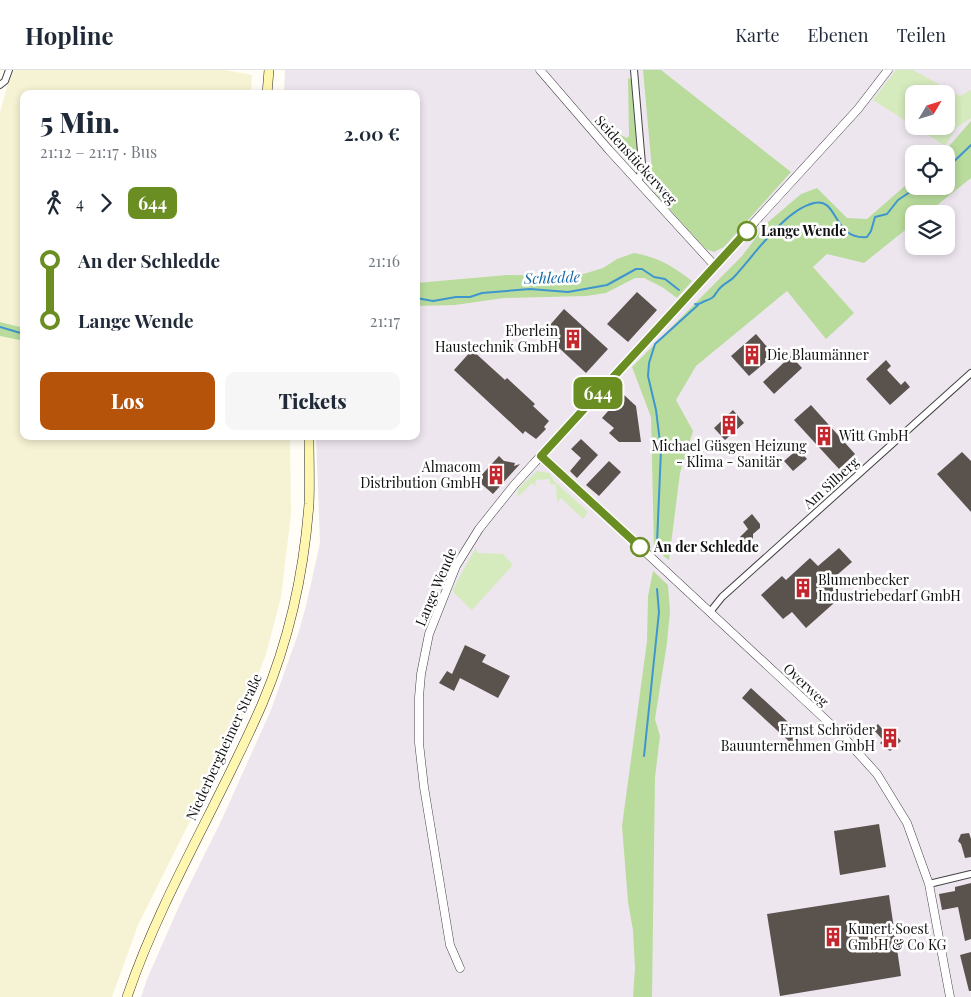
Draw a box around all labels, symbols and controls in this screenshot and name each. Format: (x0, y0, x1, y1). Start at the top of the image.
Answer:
text: Hopline (25, 19, 114, 51)
text: Karte (735, 23, 780, 47)
text: Ebenen (808, 23, 868, 47)
text: Teilen (896, 23, 946, 47)
north arrow (905, 85, 955, 135)
map controls (905, 85, 955, 255)
text: 5 Min. (40, 103, 120, 140)
street label: Seidenstückerweg (591, 111, 682, 209)
text: 2.00 € (344, 120, 400, 146)
text: 21:12 – 21:17 · Bus (40, 141, 157, 162)
button: locate (905, 145, 955, 195)
icon: walk (40, 189, 68, 217)
icon: forward (92, 189, 120, 217)
text: 644 (138, 191, 167, 215)
text: 4 (76, 192, 84, 213)
button: layers (905, 205, 955, 255)
marker: Lange Wende (737, 221, 757, 241)
place label: Lange Wende (761, 221, 846, 240)
text: An der Schledde (78, 247, 220, 273)
text: 21:16 (368, 250, 400, 271)
water label: Schledde (523, 266, 581, 288)
text: Lange Wende (78, 307, 194, 333)
text: 21:17 (370, 310, 400, 331)
place label: Eberlein Haustechnik GmbH (435, 321, 559, 356)
building icon: Eberlein Haustechnik GmbH (562, 328, 584, 350)
building icon: Die Blaumänner (741, 344, 763, 366)
place label: Die Blaumänner (767, 345, 870, 364)
button: Los (40, 372, 215, 430)
button: Tickets (225, 372, 400, 430)
line badge: 644 (569, 377, 627, 409)
text: 644 (583, 381, 613, 405)
building icon: Michael Güsgen Heizung - Klima - Sanitär (718, 414, 740, 436)
building icon: Witt GmbH (813, 425, 835, 447)
place label: Witt GmbH (838, 426, 909, 445)
place label: Michael Güsgen Heizung - Klima - Sanitär (651, 436, 807, 471)
street label: Am Silberg (798, 452, 863, 513)
place label: Almacom Distribution GmbH (360, 457, 482, 492)
building icon: Almacom Distribution GmbH (485, 464, 507, 486)
marker: An der Schledde (630, 537, 650, 557)
place label: An der Schledde (653, 537, 759, 556)
street label: Lange Wende (411, 545, 461, 629)
place label: Blumenbecker Industriebedarf GmbH (818, 570, 961, 605)
building icon: Blumenbecker Industriebedarf GmbH (792, 577, 814, 599)
street label: Overweg (780, 659, 834, 711)
street label: Niederbergheimer Straße (181, 670, 266, 823)
place label: Ernst Schröder Bauunternehmen GmbH (721, 720, 876, 755)
building icon: Ernst Schröder Bauunternehmen GmbH (879, 727, 901, 749)
place label: Kunert Soest GmbH & Co KG (848, 919, 946, 954)
building icon: Kunert Soest GmbH & Co KG (822, 926, 844, 948)

